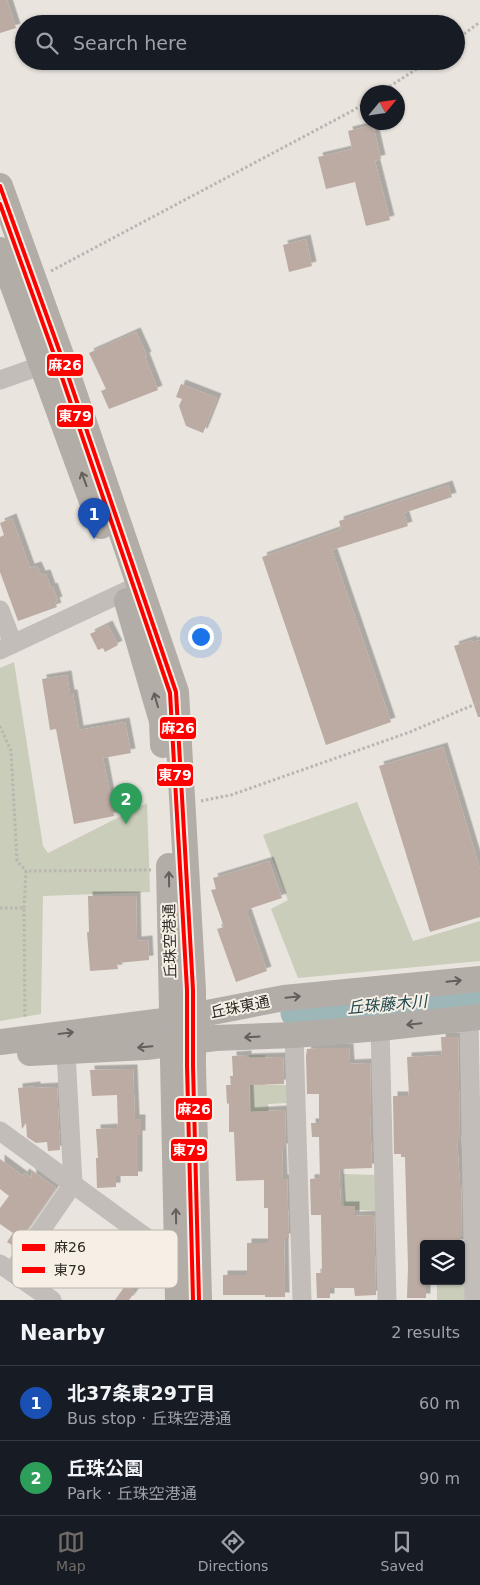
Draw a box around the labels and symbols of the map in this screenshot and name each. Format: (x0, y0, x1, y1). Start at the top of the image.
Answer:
north arrow (360, 85, 405, 130)
line badge: 麻26 (46, 353, 84, 377)
text: 麻26 (48, 357, 82, 373)
line badge: 東79 (56, 404, 94, 428)
text: 東79 (58, 408, 92, 424)
one-way arrow (79, 472, 88, 487)
pin: 1 (78, 498, 110, 539)
your location (188, 624, 214, 650)
one-way arrow (150, 692, 160, 708)
line badge: 麻26 (159, 716, 197, 740)
text: 麻26 (161, 720, 195, 736)
line badge: 東79 (156, 763, 194, 787)
text: 東79 (158, 767, 192, 783)
pin: 2 (110, 783, 142, 824)
one-way arrow (164, 871, 174, 888)
street label: 丘珠空港通 (160, 903, 180, 979)
one-way arrow (446, 977, 462, 986)
water label: 丘珠藤木川 (346, 991, 430, 1017)
street label: 丘珠東通 (209, 992, 271, 1022)
one-way arrow (284, 993, 300, 1002)
one-way arrow (406, 1019, 422, 1029)
one-way arrow (57, 1028, 73, 1038)
one-way arrow (244, 1032, 260, 1041)
one-way arrow (137, 1043, 153, 1052)
line badge: 麻26 (175, 1097, 213, 1121)
text: 麻26 (177, 1101, 211, 1117)
line badge: 東79 (170, 1138, 208, 1162)
text: 東79 (172, 1142, 206, 1158)
one-way arrow (171, 1209, 181, 1225)
legend (12, 1230, 178, 1288)
text: 麻26 (54, 1239, 86, 1255)
text: 東79 (54, 1262, 86, 1278)

